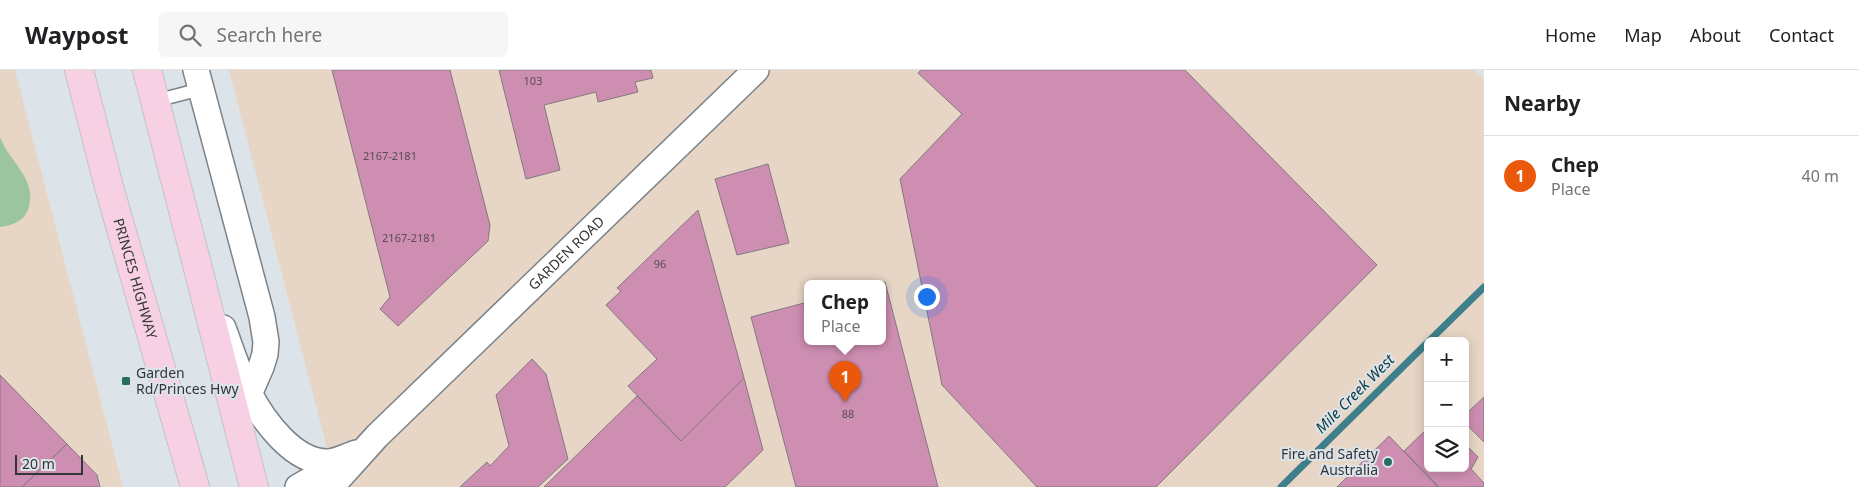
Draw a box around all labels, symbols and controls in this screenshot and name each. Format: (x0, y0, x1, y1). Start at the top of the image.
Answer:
search box (158, 12, 508, 57)
text: Waypost (25, 18, 128, 51)
icon: search (176, 21, 204, 49)
text: Search here (216, 22, 322, 48)
text: Home (1545, 23, 1596, 47)
text: Map (1624, 23, 1662, 47)
text: About (1690, 23, 1741, 47)
text: Contact (1769, 23, 1834, 47)
house number: 103 (524, 73, 542, 88)
text: Nearby (1504, 89, 1580, 117)
house number: 2167-2181 (363, 148, 417, 163)
text: Chep (1551, 152, 1599, 178)
text: 1 (1515, 165, 1525, 187)
text: 40 m (1802, 165, 1839, 187)
text: Place (1551, 178, 1591, 200)
street label: GARDEN ROAD (524, 212, 608, 294)
street label: PRINCES HIGHWAY (109, 216, 162, 341)
house number: 2167-2181 (382, 230, 436, 245)
house number: 96 (654, 256, 666, 271)
popup (804, 280, 886, 345)
your location (914, 284, 940, 310)
text: Chep (821, 289, 869, 315)
text: Place (821, 315, 861, 337)
map controls (1424, 337, 1469, 472)
button: + (1424, 337, 1469, 382)
water label: Mile Creek West (1310, 349, 1399, 437)
pin: 1 (829, 361, 861, 402)
place label: Garden Rd/Princes Hwy (136, 363, 239, 398)
marker: Garden Rd/Princes Hwy (120, 375, 132, 387)
button: − (1424, 382, 1469, 427)
house number: 88 (842, 406, 854, 421)
button: layers (1424, 427, 1469, 472)
place label: Fire and Safety Australia (1281, 444, 1379, 479)
scale bar (15, 452, 82, 475)
text: 20 m (22, 454, 55, 473)
marker: Fire and Safety Australia (1382, 456, 1394, 468)

